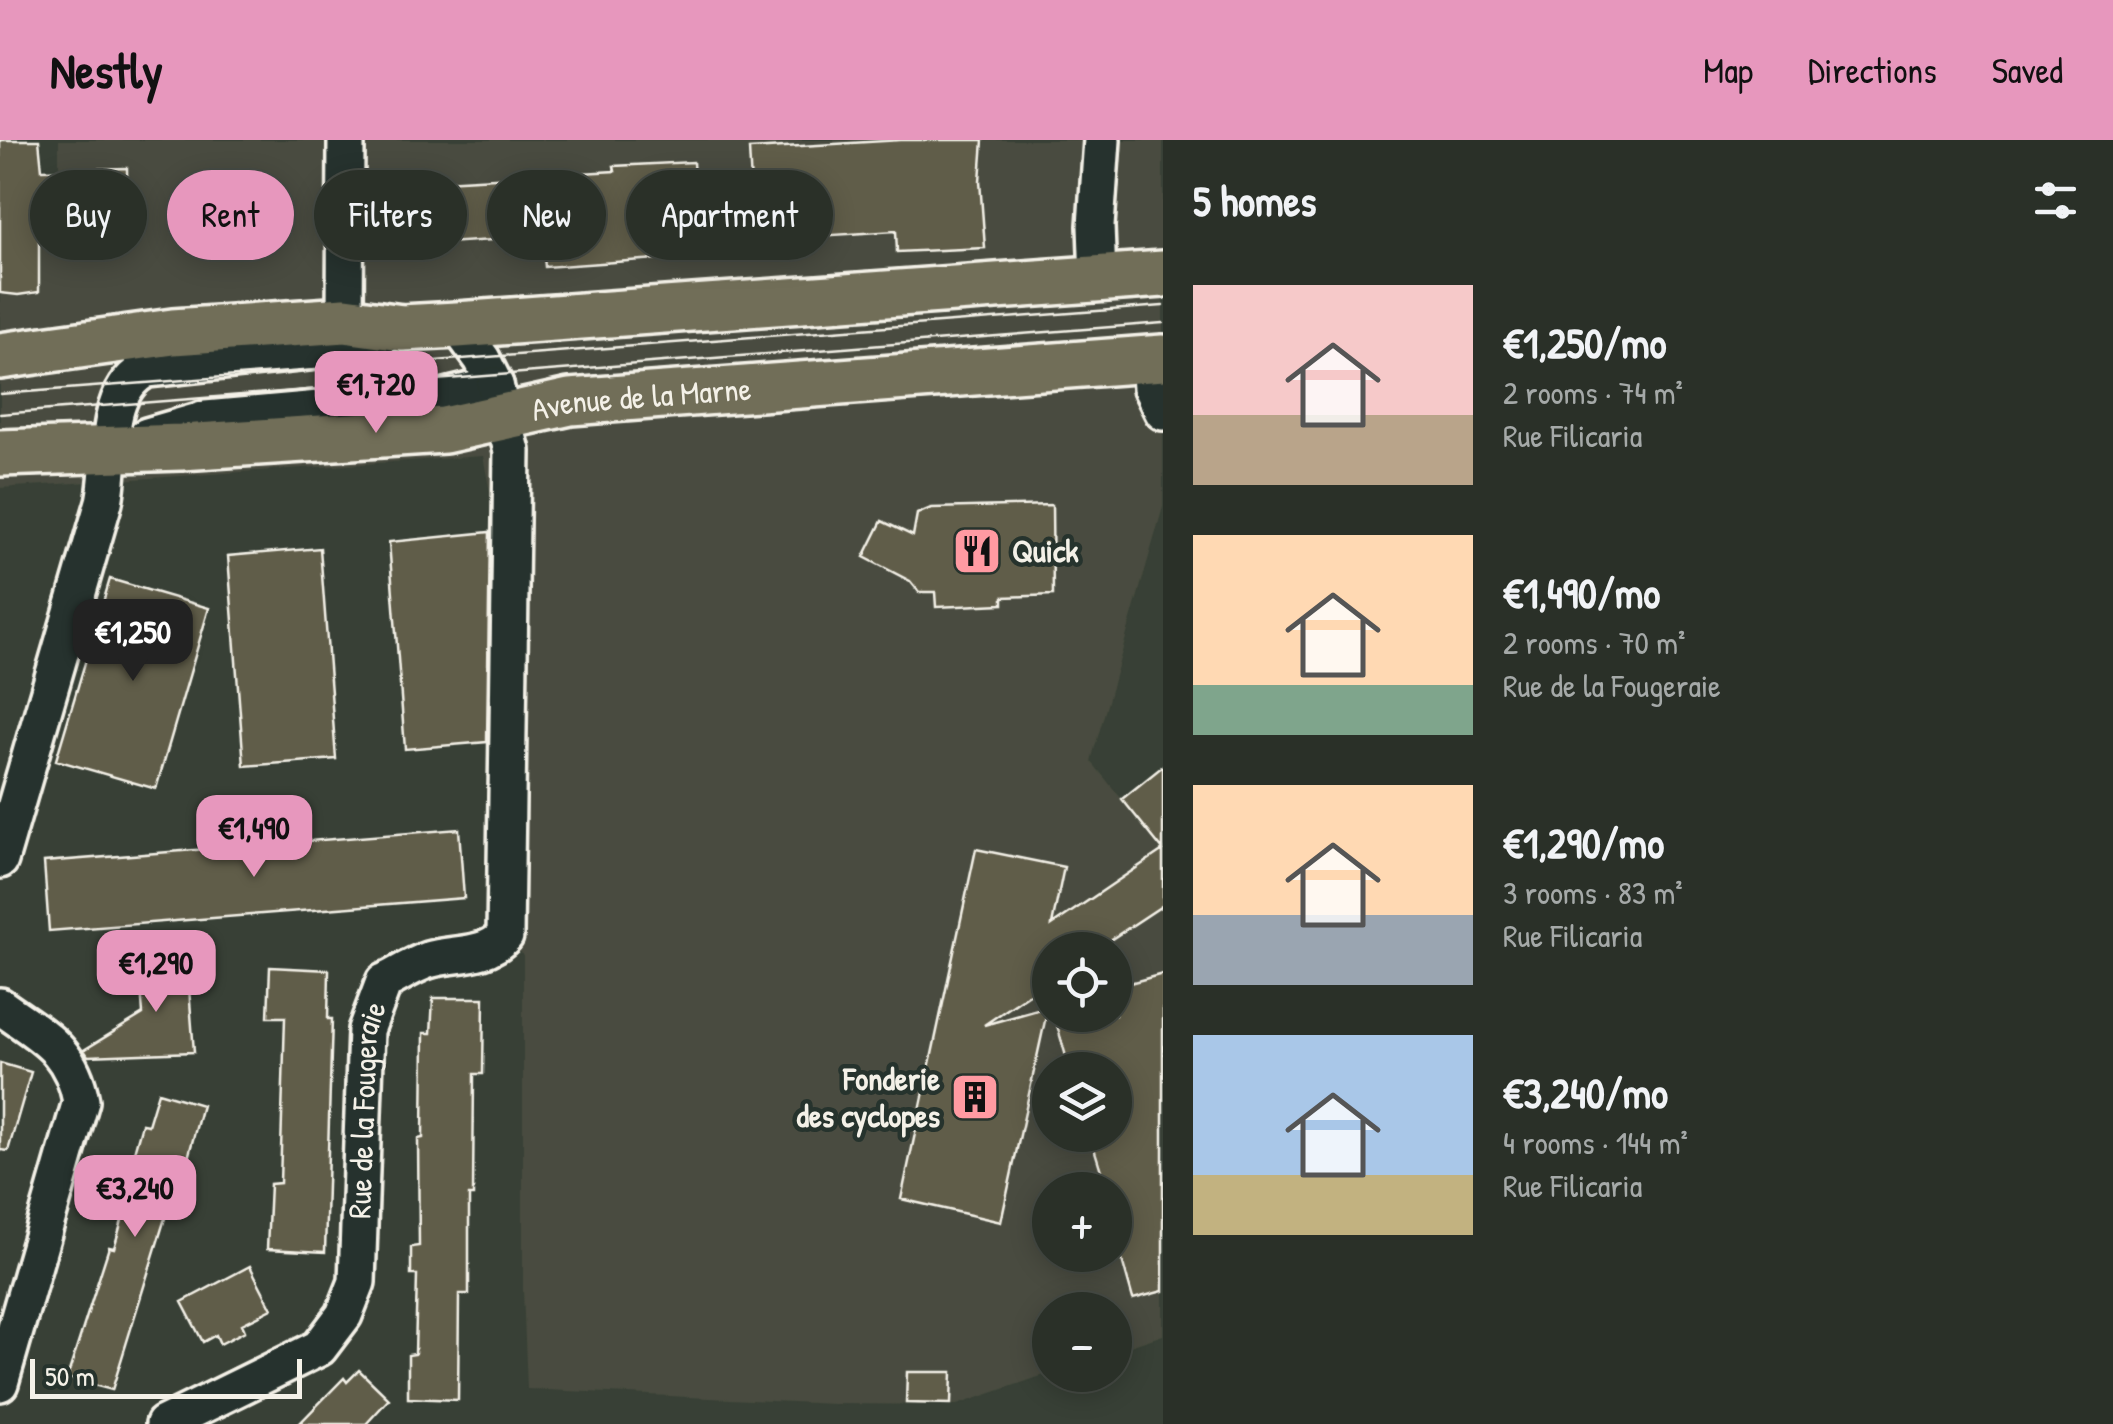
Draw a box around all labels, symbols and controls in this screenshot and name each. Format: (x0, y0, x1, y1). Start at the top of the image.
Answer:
text: Nestly (50, 38, 163, 103)
text: Map (1703, 47, 1753, 94)
text: Directions (1808, 47, 1937, 94)
text: Saved (1992, 47, 2063, 94)
chip: Buy (30, 170, 147, 260)
chip: Rent (167, 170, 294, 260)
chip: Filters (314, 170, 467, 260)
chip: New (487, 170, 606, 260)
chip: Apartment (626, 170, 833, 260)
text: 5 homes (1193, 172, 1316, 229)
icon: filters (2028, 173, 2083, 228)
text: €1,250/mo (1503, 314, 1666, 371)
icon: home (1273, 325, 1393, 445)
pin: €1,720 (295, 351, 457, 436)
text: €1,720 (337, 362, 415, 405)
street label: Avenue de la Marne (527, 367, 753, 431)
text: 2 rooms · 74 m² (1503, 371, 1683, 414)
text: Rue Filicaria (1503, 414, 1642, 457)
restaurant icon: Quick (951, 525, 1003, 577)
place label: Quick (1012, 529, 1079, 572)
text: €1,490/mo (1503, 564, 1660, 621)
icon: home (1273, 575, 1393, 695)
pin: €1,250 (52, 599, 214, 684)
text: €1,250 (95, 610, 171, 653)
text: 2 rooms · 70 m² (1503, 621, 1685, 664)
text: Rue de la Fougeraie (1503, 664, 1721, 707)
pin: €1,490 (173, 795, 335, 880)
text: €1,490 (218, 806, 290, 849)
text: €1,290/mo (1503, 814, 1664, 871)
icon: home (1273, 825, 1393, 945)
text: 3 rooms · 83 m² (1503, 871, 1683, 914)
text: Rue Filicaria (1503, 914, 1642, 957)
pin: €1,290 (75, 930, 237, 1015)
map controls (1032, 932, 1132, 1392)
button: locate (1032, 932, 1132, 1032)
text: €1,290 (119, 941, 193, 984)
street label: Rue de la Fougeraie (337, 995, 396, 1219)
button: layers (1032, 1052, 1132, 1152)
place label: Fonderie des cyclopes (797, 1057, 940, 1138)
text: €3,240/mo (1503, 1064, 1668, 1121)
building icon: Fonderie des cyclopes (949, 1071, 1001, 1123)
icon: home (1273, 1075, 1393, 1195)
text: 4 rooms · 144 m² (1503, 1121, 1688, 1164)
pin: €3,240 (54, 1155, 216, 1240)
text: Rue Filicaria (1503, 1164, 1642, 1207)
text: €3,240 (96, 1166, 174, 1209)
button: + (1032, 1172, 1132, 1272)
button: − (1032, 1292, 1132, 1392)
scale bar (30, 1354, 302, 1398)
text: 50 m (45, 1357, 95, 1395)

